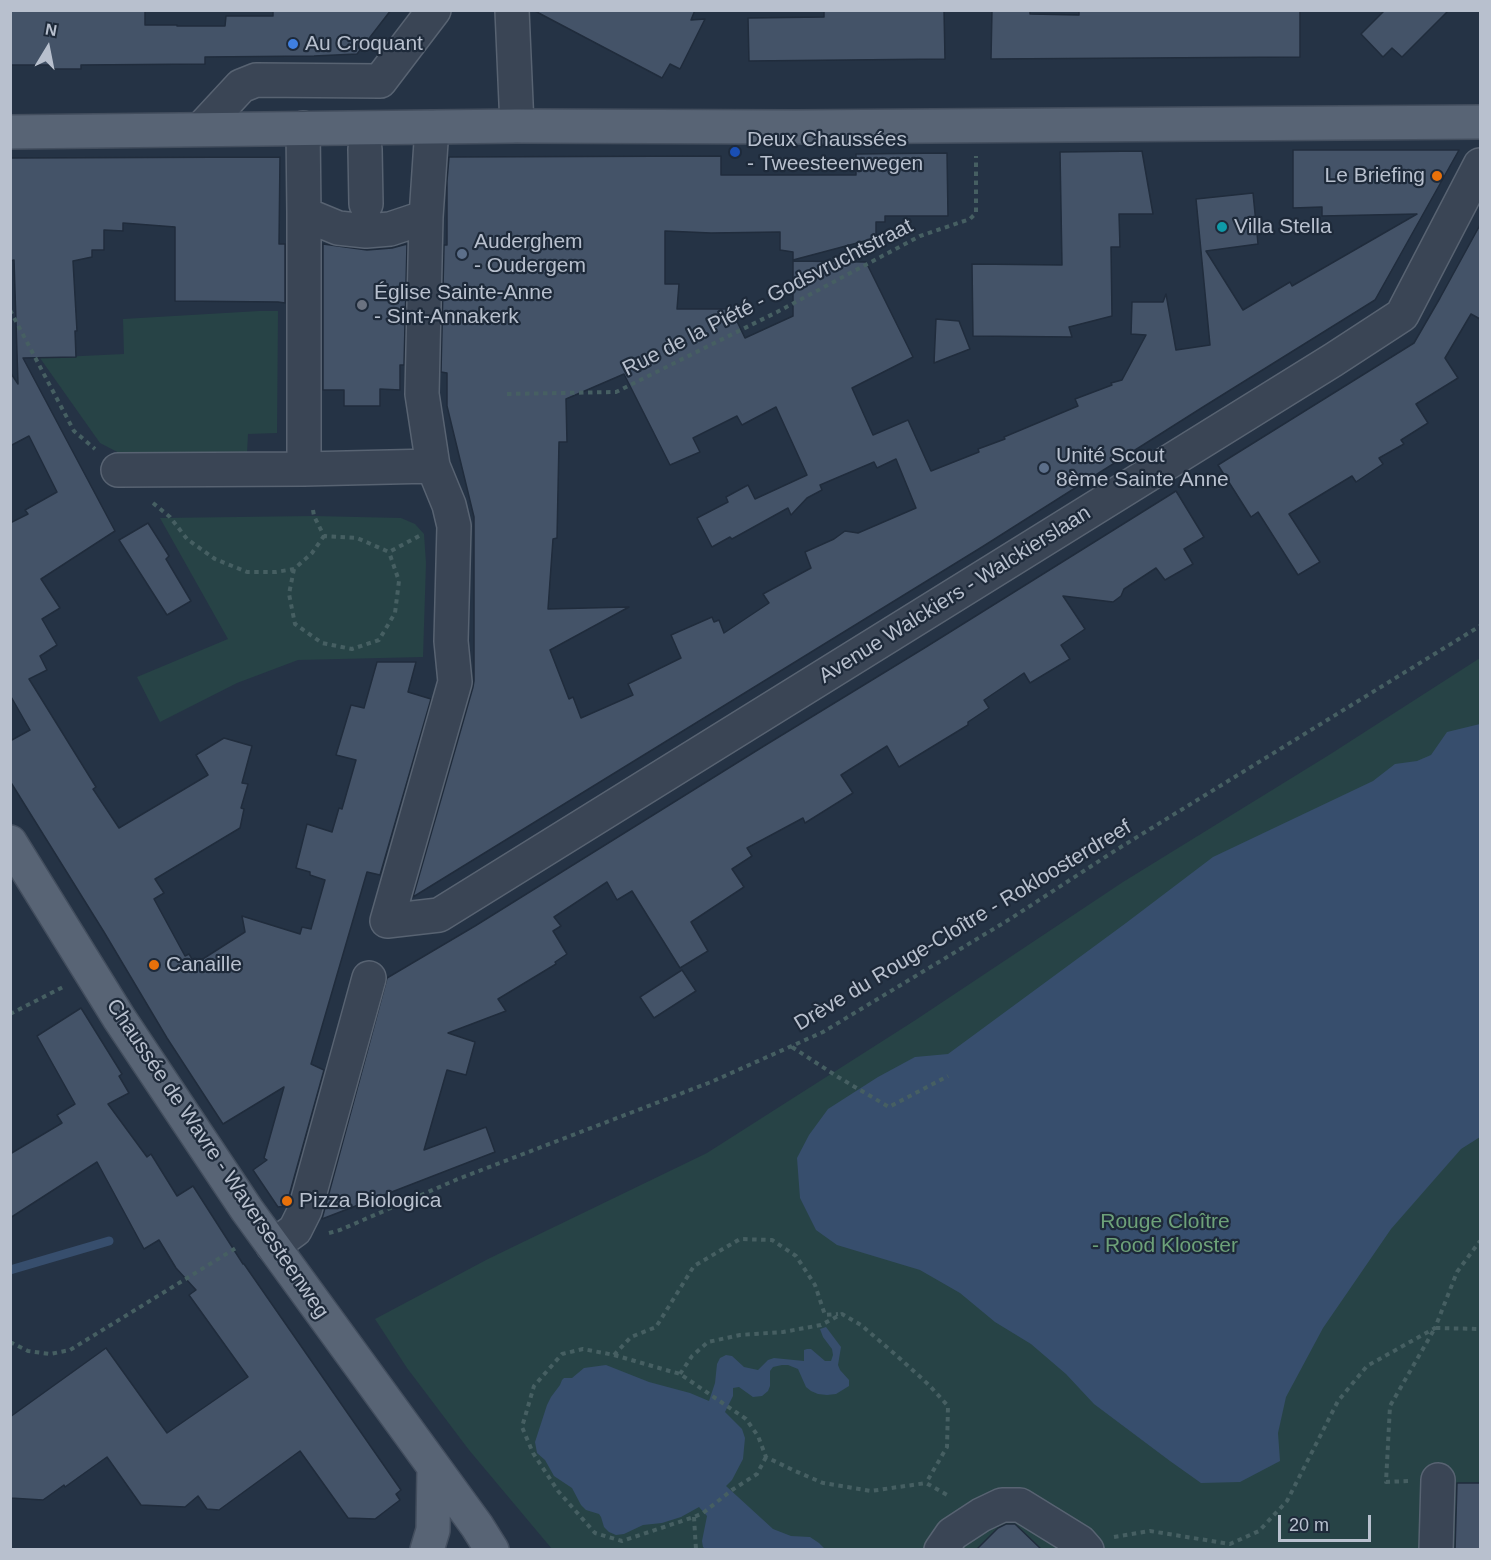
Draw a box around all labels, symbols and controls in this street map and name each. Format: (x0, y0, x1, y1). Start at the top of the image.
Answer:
north arrow (18, 18, 78, 78)
text: N (44, 20, 58, 39)
place label: Au Croquant (305, 31, 423, 57)
marker: Au Croquant (286, 37, 300, 51)
place label: Deux Chaussées - Tweesteenwegen (747, 127, 923, 177)
marker: Deux Chaussées - Tweesteenwegen (728, 145, 742, 159)
place label: Le Briefing (1325, 163, 1425, 189)
marker: Le Briefing (1430, 169, 1444, 183)
street label: Rue de la Piété - Godsvruchtstraat (619, 214, 917, 382)
place label: Villa Stella (1234, 214, 1332, 240)
marker: Villa Stella (1215, 220, 1229, 234)
place label: Auderghem - Oudergem (474, 229, 586, 279)
marker: Auderghem - Oudergem (455, 247, 469, 261)
place label: Église Sainte-Anne - Sint-Annakerk (374, 280, 553, 330)
marker: Église Sainte-Anne - Sint-Annakerk (355, 298, 369, 312)
place label: Unité Scout 8ème Sainte Anne (1056, 443, 1229, 493)
marker: Unité Scout 8ème Sainte Anne (1037, 461, 1051, 475)
street label: Avenue Walckiers - Walckierslaan (815, 501, 1095, 689)
street label: Drève du Rouge-Cloître - Rokloosterdreef (790, 815, 1136, 1037)
place label: Canaille (166, 952, 242, 978)
marker: Canaille (147, 958, 161, 972)
street label: Chaussée de Wavre - Waversesteenweg (100, 994, 334, 1324)
place label: Pizza Biologica (299, 1188, 441, 1214)
marker: Pizza Biologica (280, 1194, 294, 1208)
park label: Rouge Cloître - Rood Klooster (1092, 1209, 1238, 1259)
scale bar (1281, 1503, 1374, 1541)
text: 20 m (1289, 1515, 1329, 1535)

